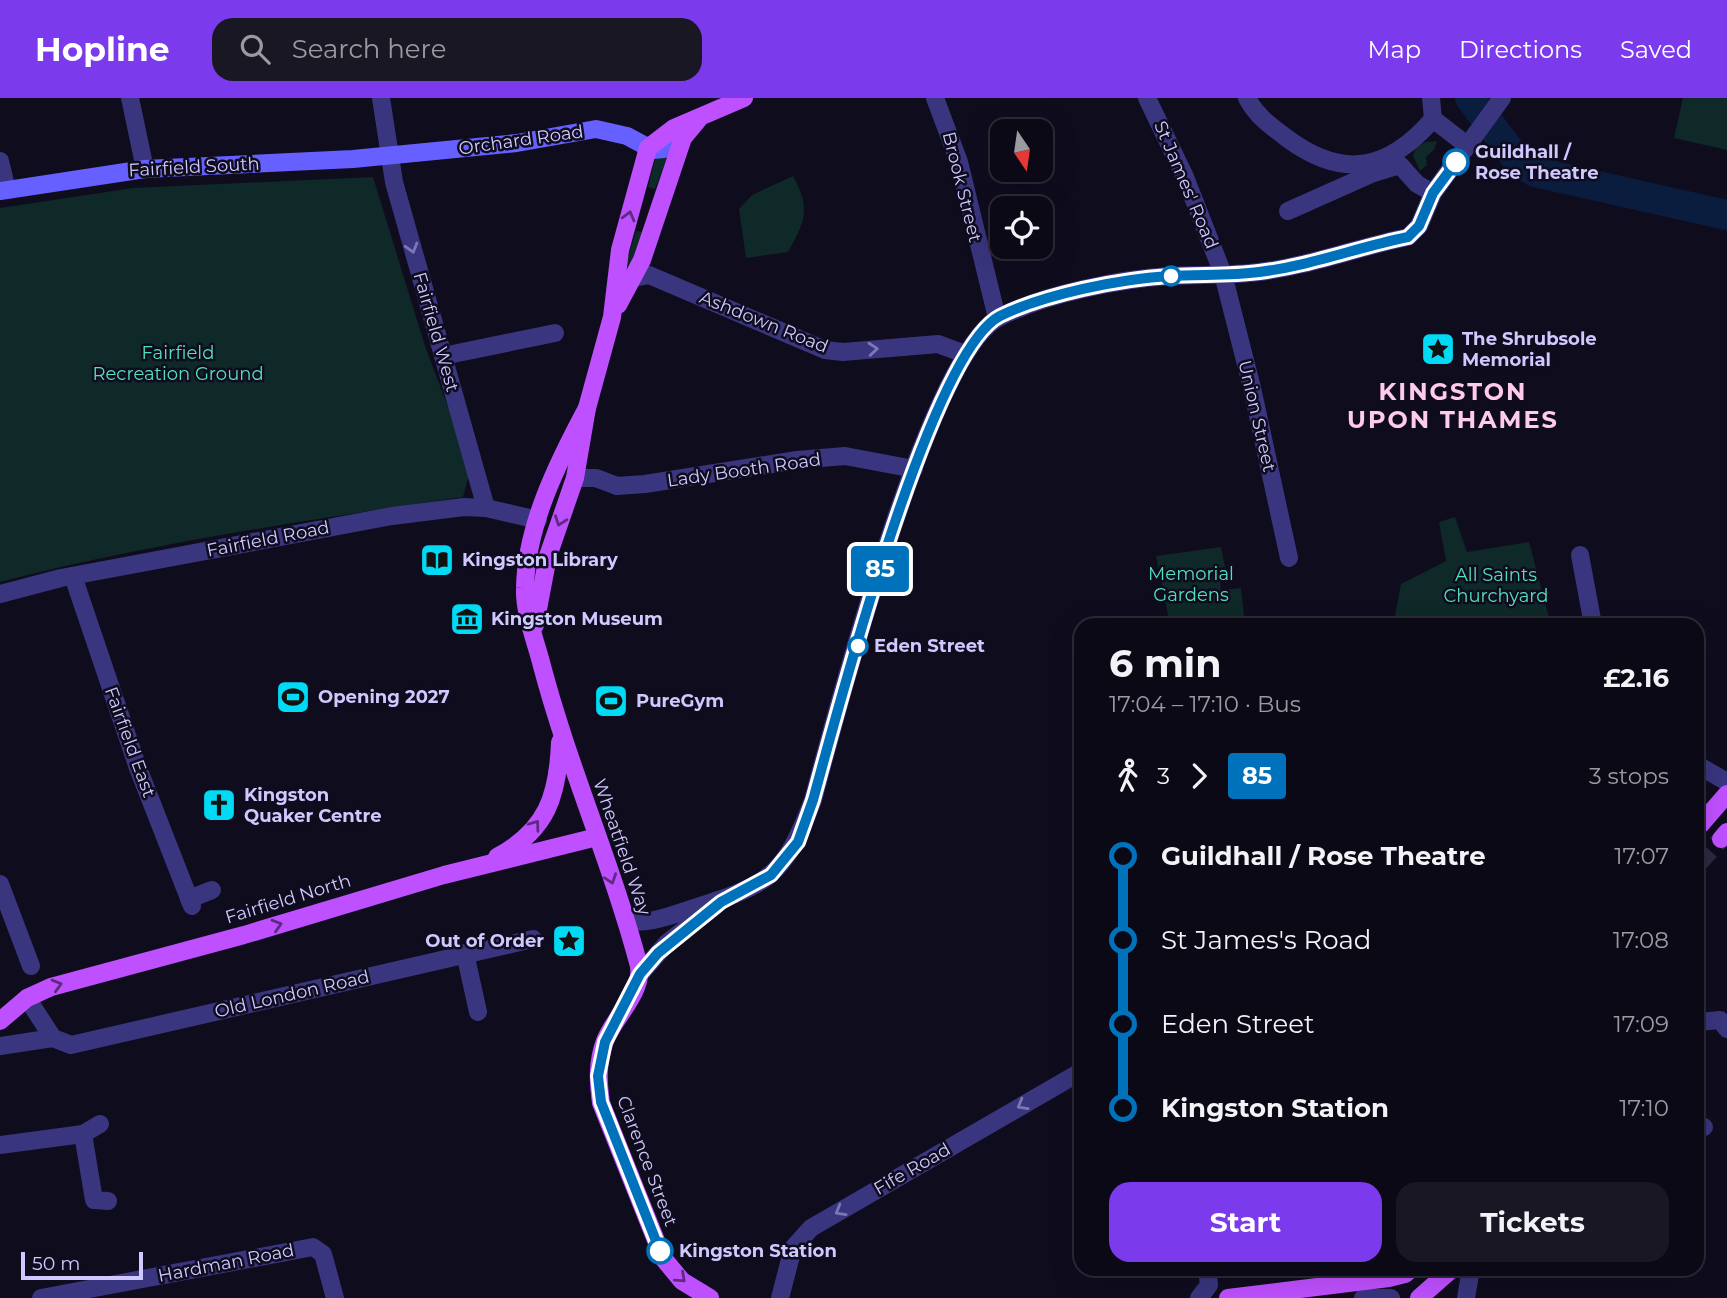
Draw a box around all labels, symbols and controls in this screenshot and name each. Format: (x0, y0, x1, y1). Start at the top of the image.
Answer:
search box (212, 18, 702, 81)
text: Hopline (35, 29, 170, 69)
icon: search (236, 30, 274, 68)
text: Search here (292, 33, 446, 65)
text: Map (1368, 35, 1421, 64)
text: Directions (1459, 35, 1582, 64)
text: Saved (1620, 35, 1692, 64)
street label: St James' Road (1149, 118, 1223, 252)
north arrow (990, 119, 1054, 182)
map controls (990, 119, 1053, 259)
street label: Orchard Road (457, 120, 585, 160)
street label: Brook Street (938, 130, 986, 244)
place label: Guildhall / Rose Theatre (1475, 141, 1599, 184)
marker: Guildhall / Rose Theatre (1443, 149, 1469, 175)
street label: Fairfield South (128, 153, 260, 181)
button: locate (990, 196, 1053, 259)
one-way arrow (621, 210, 635, 222)
one-way arrow (404, 242, 419, 254)
unlabelled marker (1161, 266, 1181, 286)
street label: Fairfield West (408, 270, 464, 394)
street label: Ashdown Road (696, 286, 832, 358)
place label: The Shrubsole Memorial (1462, 328, 1597, 371)
place icon: The Shrubsole Memorial (1419, 330, 1457, 368)
park label: Fairfield Recreation Ground (92, 342, 264, 385)
one-way arrow (868, 342, 879, 357)
street label: Union Street (1233, 358, 1281, 474)
district label: KINGSTON UPON THAMES (1347, 377, 1559, 434)
street label: Lady Booth Road (666, 448, 822, 492)
one-way arrow (554, 515, 568, 527)
street label: Fairfield Road (205, 516, 331, 562)
library icon: Kingston Library (418, 541, 456, 579)
line badge: 85 (848, 546, 912, 592)
place label: Kingston Library (462, 549, 618, 571)
text: 85 (865, 554, 895, 583)
park label: Memorial Gardens (1148, 563, 1234, 606)
park label: All Saints Churchyard (1443, 564, 1549, 607)
museum icon: Kingston Museum (448, 600, 486, 638)
place label: Kingston Museum (491, 608, 663, 630)
place label: Eden Street (874, 635, 985, 657)
marker: Eden Street (848, 636, 868, 656)
text: 6 min (1109, 640, 1222, 687)
text: £2.16 (1603, 662, 1669, 694)
sports icon: Opening 2027 (274, 678, 312, 716)
sports icon: PureGym (592, 682, 630, 720)
street label: Fairfield East (100, 684, 160, 800)
place label: Opening 2027 (318, 686, 450, 708)
place label: PureGym (636, 690, 724, 712)
text: 17:04 – 17:10 · Bus (1109, 690, 1301, 718)
icon: walk (1109, 757, 1147, 795)
icon: forward (1180, 757, 1218, 795)
text: 85 (1242, 761, 1272, 790)
text: 3 (1157, 762, 1170, 790)
text: 3 stops (1589, 762, 1669, 790)
street label: Wheatfield Way (588, 776, 656, 918)
place label: Kingston Quaker Centre (244, 784, 382, 827)
church icon: Kingston Quaker Centre (200, 786, 238, 824)
one-way arrow (527, 820, 539, 833)
text: Guildhall / Rose Theatre (1161, 840, 1486, 872)
text: 17:07 (1614, 842, 1669, 870)
street label: Fairfield North (222, 869, 354, 929)
one-way arrow (603, 872, 617, 884)
one-way arrow (270, 919, 282, 934)
place icon: Out of Order (550, 922, 588, 960)
text: St James's Road (1161, 924, 1371, 956)
text: 17:08 (1613, 926, 1669, 954)
place label: Out of Order (425, 930, 544, 952)
street label: Old London Road (212, 965, 372, 1023)
one-way arrow (51, 979, 63, 994)
text: Eden Street (1161, 1008, 1315, 1040)
text: 17:09 (1614, 1010, 1669, 1038)
text: Kingston Station (1161, 1092, 1389, 1124)
street label: Clarence Street (612, 1093, 682, 1229)
text: 17:10 (1619, 1094, 1669, 1122)
one-way arrow (1017, 1097, 1030, 1110)
street label: Fife Road (870, 1138, 954, 1200)
button: Start (1109, 1182, 1382, 1262)
button: Tickets (1396, 1182, 1669, 1262)
one-way arrow (835, 1203, 848, 1216)
marker: Kingston Station (647, 1238, 673, 1264)
street label: Hardman Road (156, 1239, 296, 1287)
place label: Kingston Station (679, 1240, 837, 1262)
scale bar (21, 1249, 144, 1281)
text: 50 m (32, 1252, 80, 1275)
one-way arrow (673, 1270, 686, 1282)

